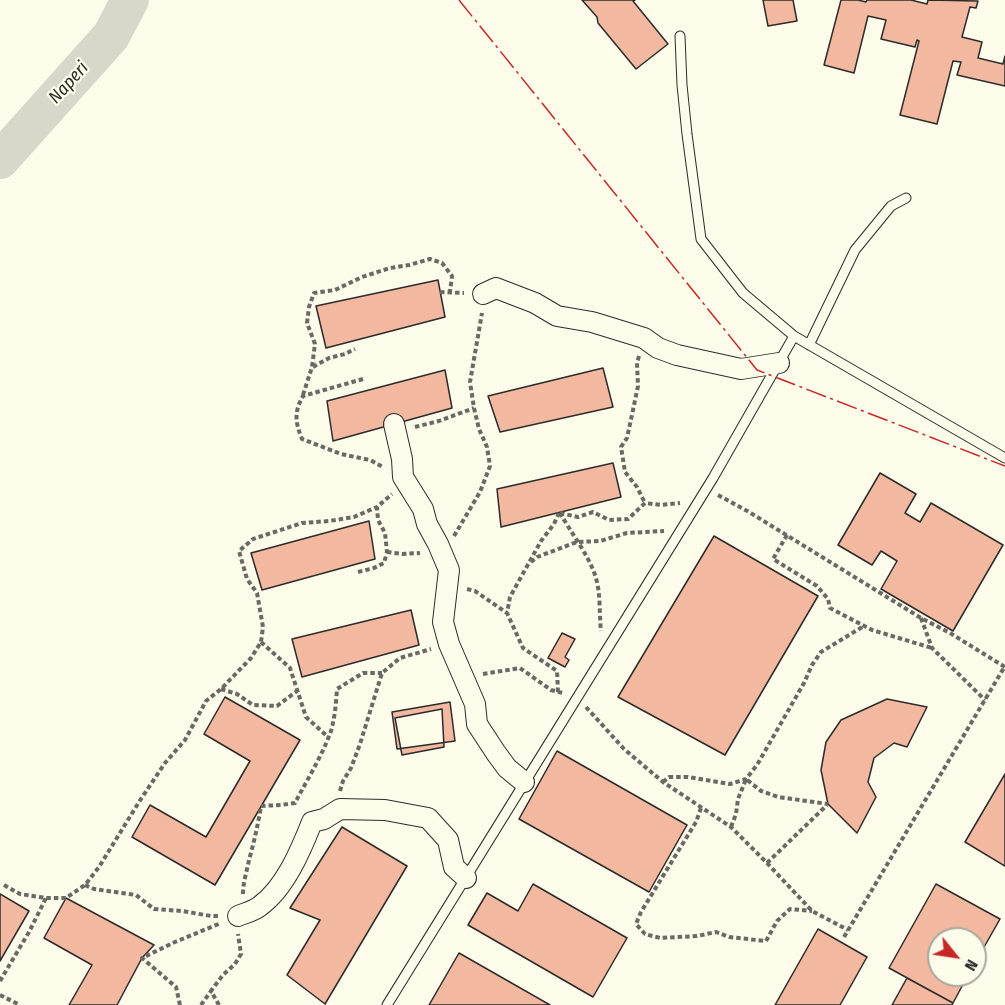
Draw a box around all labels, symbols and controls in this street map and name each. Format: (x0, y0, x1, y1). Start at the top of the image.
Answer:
water label: Naperi (45, 58, 93, 108)
north arrow (927, 927, 987, 987)
text: N (961, 956, 982, 974)

